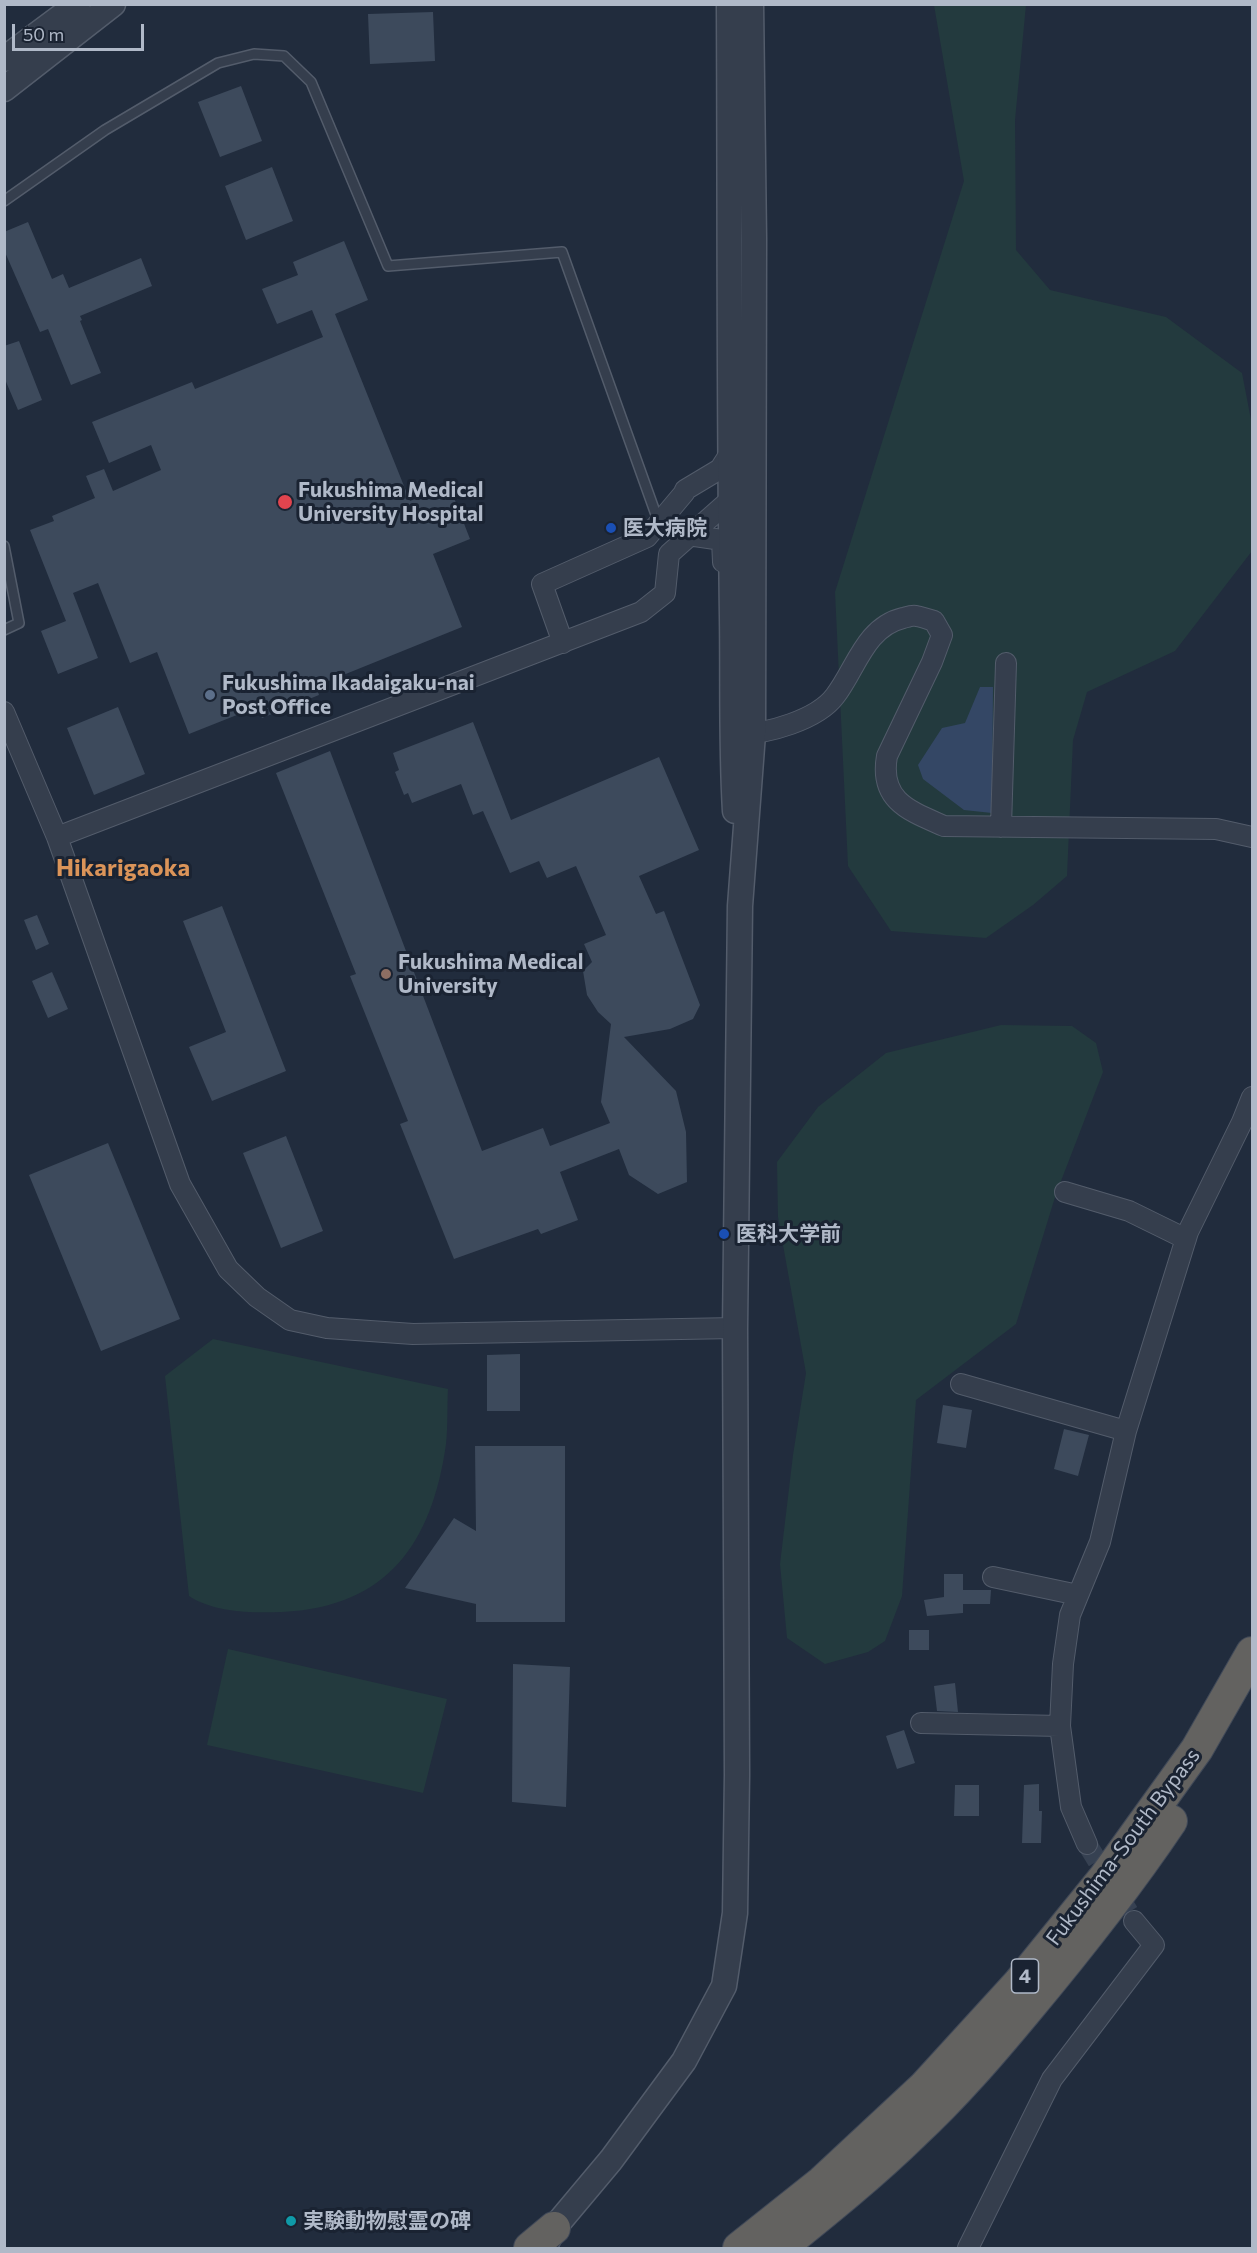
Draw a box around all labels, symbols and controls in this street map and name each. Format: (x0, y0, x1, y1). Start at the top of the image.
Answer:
scale bar (15, 12, 147, 50)
text: 50 m (23, 23, 64, 45)
place label: Fukushima Medical University Hospital (298, 477, 484, 527)
marker: Fukushima Medical University Hospital (276, 493, 294, 511)
place label: 医大病院 (623, 515, 707, 541)
marker: 医大病院 (604, 521, 618, 535)
place label: Fukushima Ikadaigaku-nai Post Office (222, 670, 475, 720)
marker: Fukushima Ikadaigaku-nai Post Office (203, 688, 217, 702)
district label: Hikarigaoka (56, 854, 190, 882)
place label: Fukushima Medical University (398, 949, 583, 999)
marker: Fukushima Medical University (379, 967, 393, 981)
place label: 医科大学前 (736, 1221, 841, 1247)
marker: 医科大学前 (717, 1227, 731, 1241)
street label: Fukushima-South Bypass (1041, 1744, 1205, 1950)
road number: 4 (1012, 1959, 1038, 1993)
place label: 実験動物慰霊の碑 (303, 2208, 471, 2234)
marker: 実験動物慰霊の碑 (284, 2214, 298, 2228)

